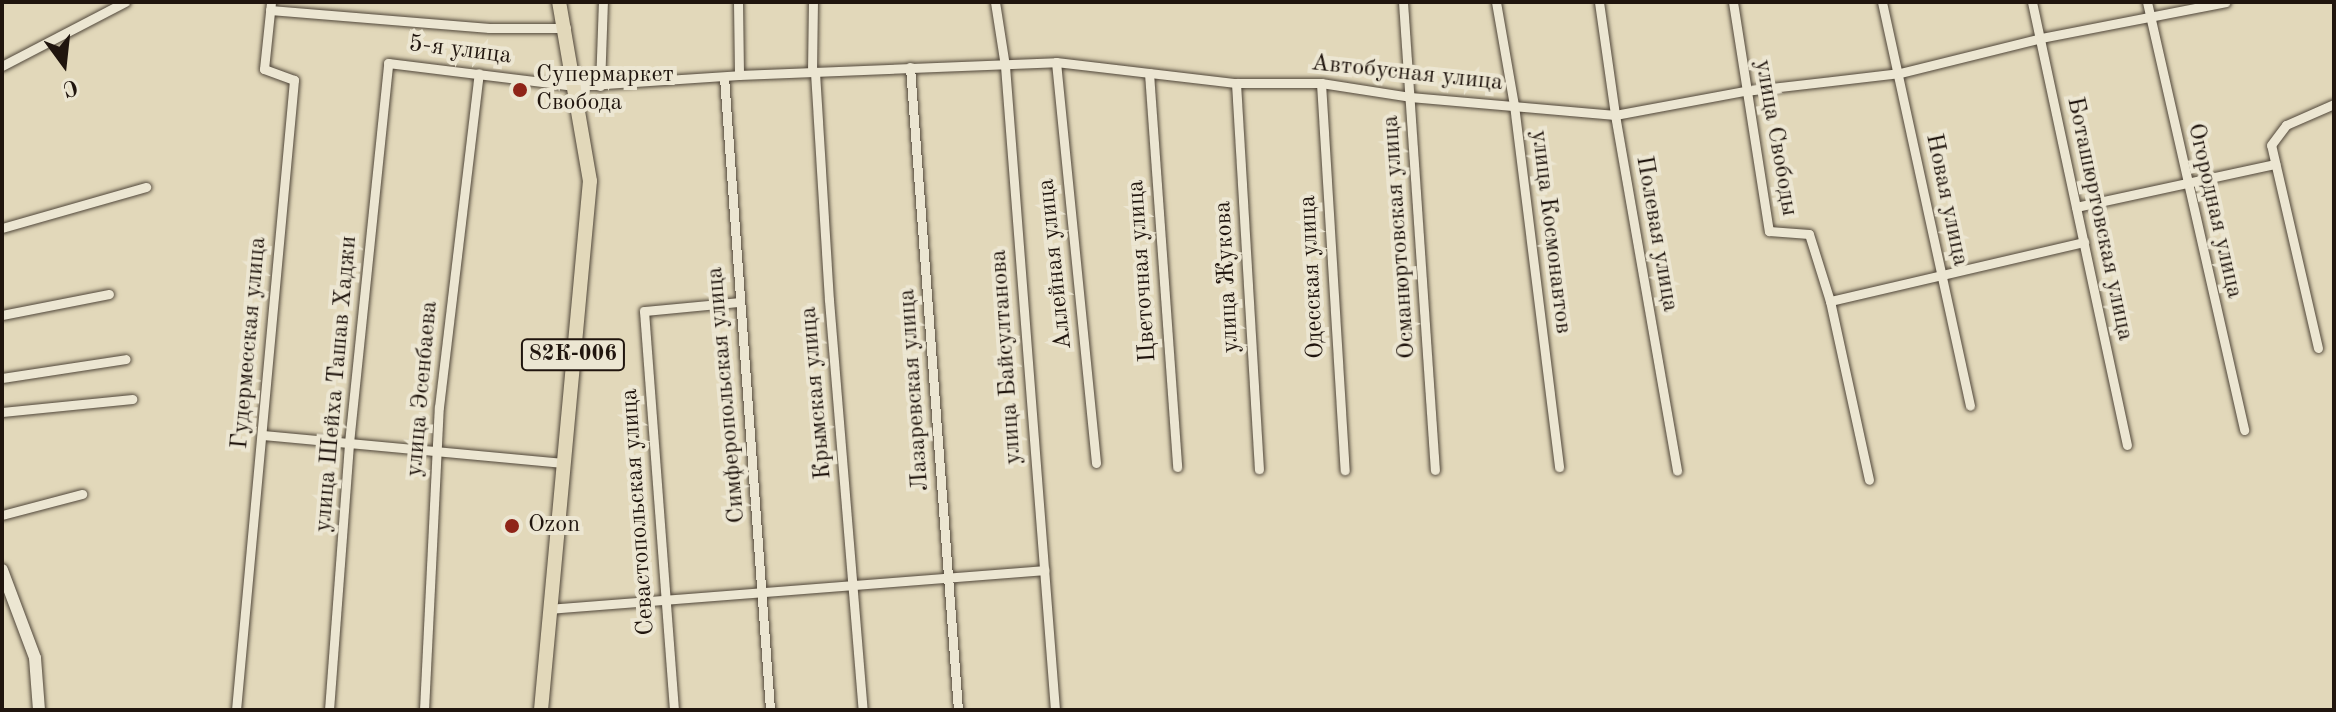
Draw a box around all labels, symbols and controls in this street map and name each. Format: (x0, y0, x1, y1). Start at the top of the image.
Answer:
north arrow (24, 24, 104, 104)
street label: 5-я улица (407, 30, 513, 72)
street label: Автобусная улица (1310, 50, 1504, 98)
street label: улица Свободы (1747, 58, 1803, 218)
place label: Супермаркет Свобода (536, 62, 674, 118)
text: С (60, 75, 80, 100)
marker: Супермаркет Свобода (511, 81, 529, 99)
street label: Боташюртовская улица (2059, 94, 2139, 344)
street label: Османюртовская улица (1377, 114, 1423, 360)
street label: Огородная улица (2180, 121, 2248, 301)
street label: улица Космонавтов (1523, 129, 1577, 335)
street label: Новая улица (1918, 131, 1974, 269)
street label: Полевая улица (1628, 154, 1684, 314)
street label: Аллейная улица (1033, 177, 1079, 351)
street label: Цветочная улица (1122, 179, 1164, 363)
street label: Одесская улица (1294, 194, 1332, 360)
street label: улица Жукова (1210, 200, 1246, 354)
street label: улица Шейха Ташав Хаджи (310, 235, 364, 533)
street label: Гудермесская улица (226, 236, 274, 450)
street label: улица Байсултанова (985, 249, 1029, 465)
street label: Симферопольская улица (701, 266, 753, 524)
street label: Лазаревская улица (894, 288, 936, 492)
street label: улица Эсенбаева (401, 300, 445, 478)
street label: Крымская улица (795, 305, 839, 481)
road number: 82К-006 (519, 337, 627, 373)
street label: Севастопольская улица (616, 388, 662, 636)
place label: Ozon (528, 512, 580, 540)
marker: Ozon (503, 517, 521, 535)

